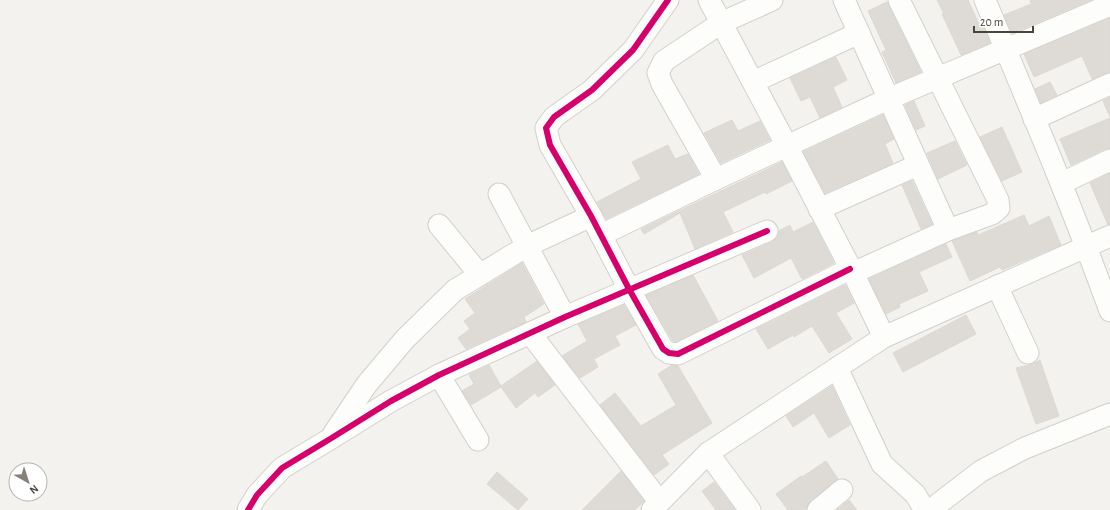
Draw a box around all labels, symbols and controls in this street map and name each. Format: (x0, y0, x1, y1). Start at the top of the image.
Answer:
scale bar (974, 8, 1033, 34)
text: 20 m (980, 16, 1003, 28)
north arrow (8, 462, 48, 502)
text: N (28, 483, 40, 496)

